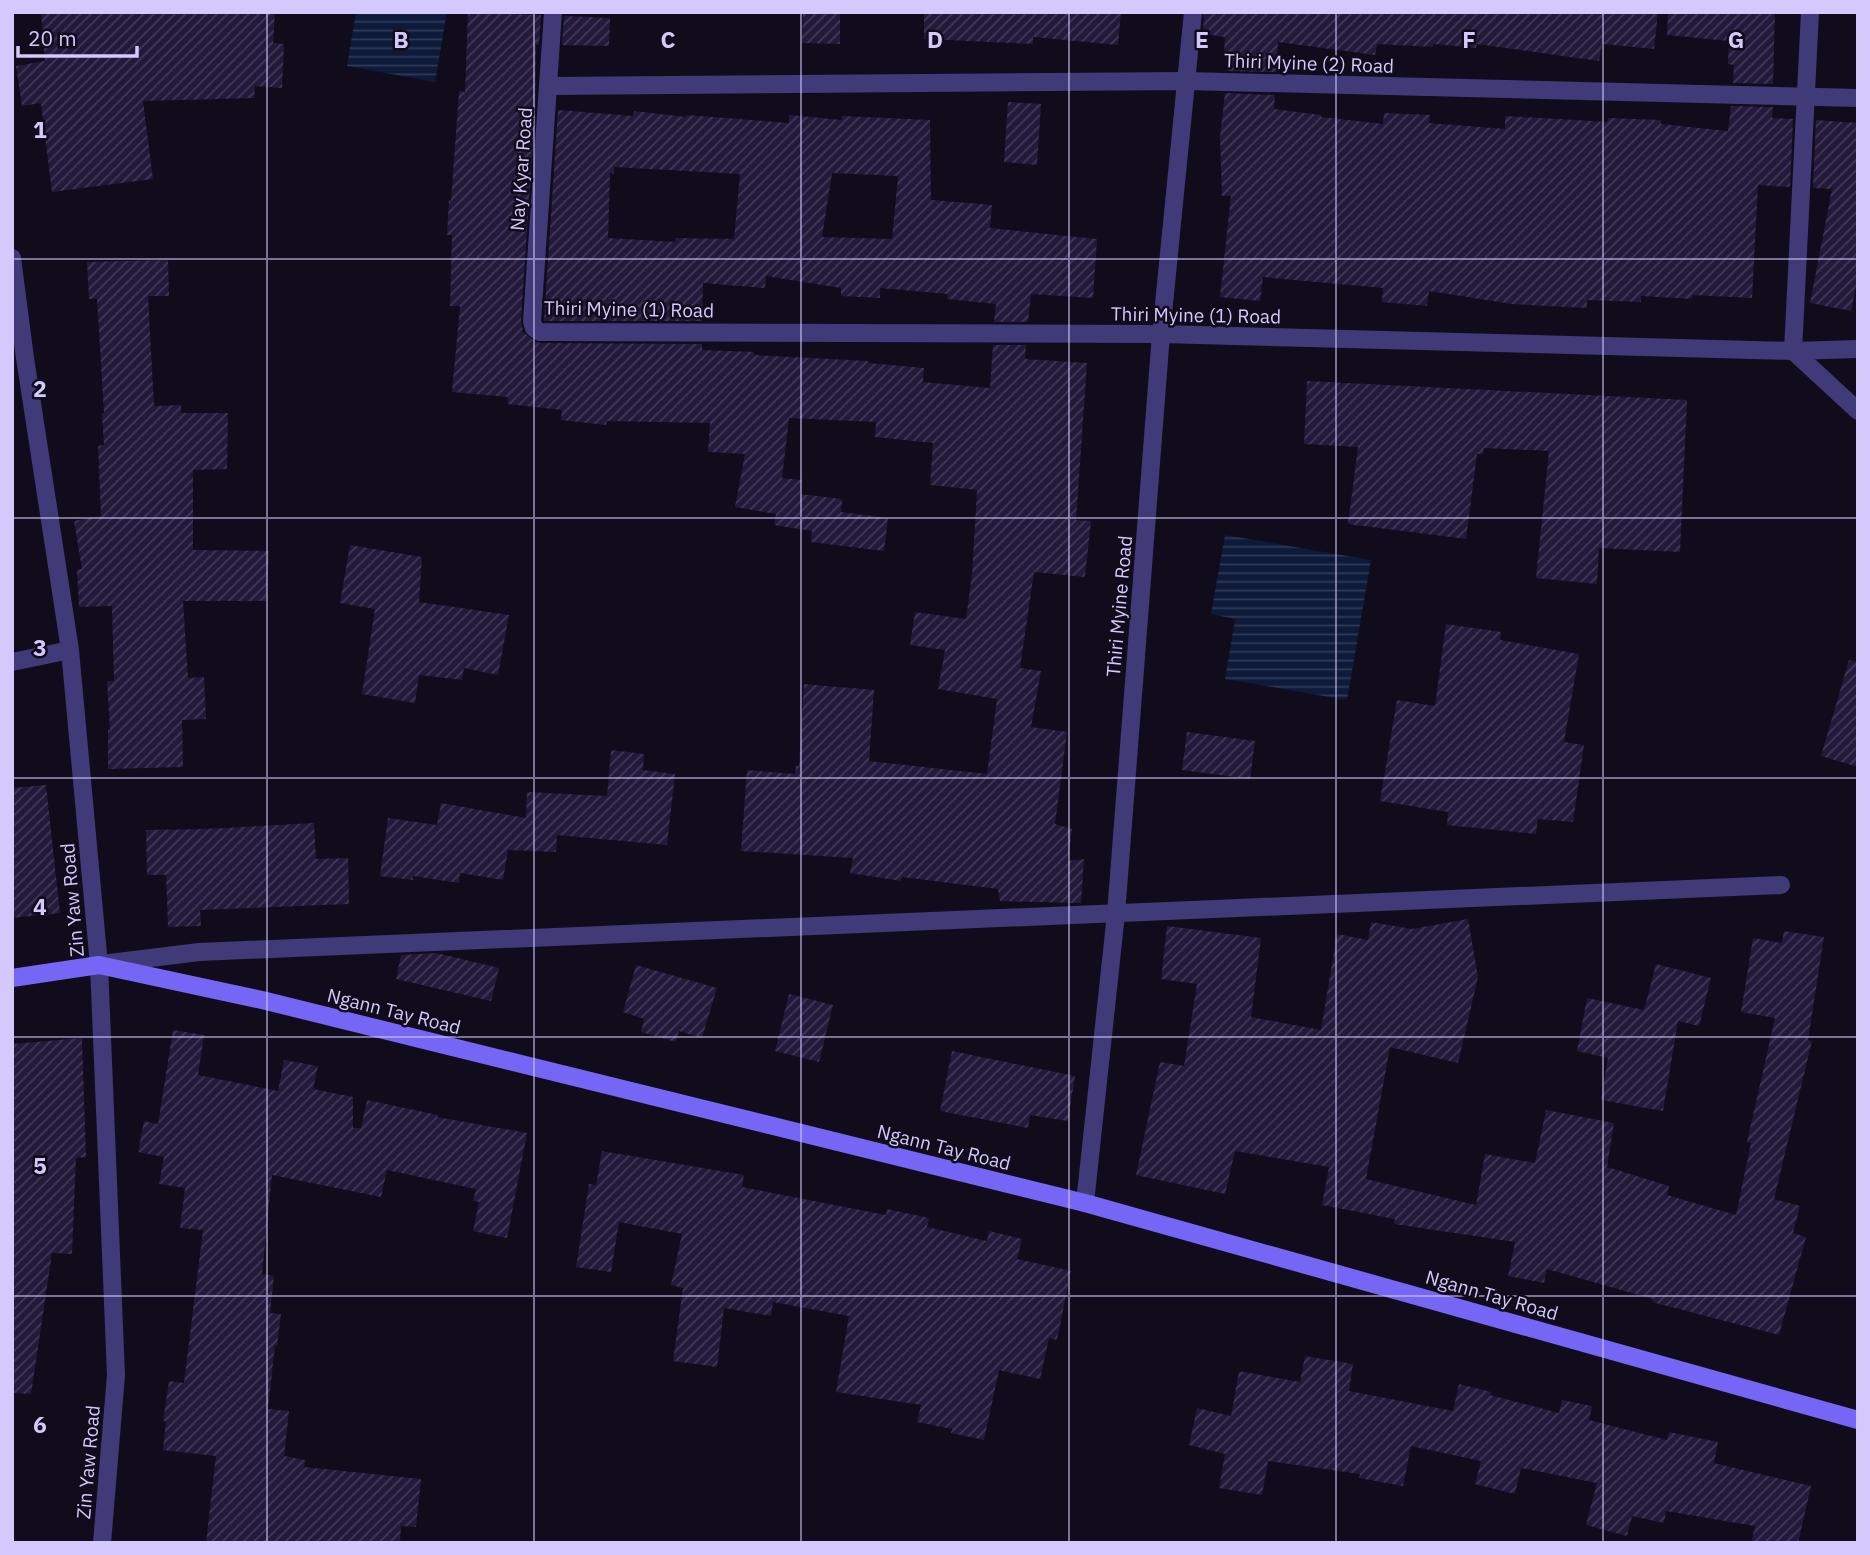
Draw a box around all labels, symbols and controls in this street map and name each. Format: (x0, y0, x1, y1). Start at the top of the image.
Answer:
scale bar (18, 14, 136, 58)
text: 20 m (28, 24, 77, 52)
text: B (393, 24, 409, 54)
text: C (661, 24, 676, 54)
text: D (927, 24, 943, 54)
text: E (1195, 24, 1209, 54)
text: F (1462, 24, 1476, 54)
text: G (1728, 24, 1744, 54)
street label: Thiri Myine (2) Road (1223, 48, 1395, 78)
street label: Nay Kyar Road (505, 106, 537, 232)
text: 1 (33, 114, 47, 144)
street label: Thiri Myine (1) Road (544, 296, 714, 322)
street label: Thiri Myine (1) Road (1111, 302, 1281, 328)
text: 2 (33, 373, 47, 403)
street label: Thiri Myine Road (1101, 534, 1137, 678)
text: 3 (33, 632, 47, 662)
street label: Zin Yaw Road (55, 842, 89, 958)
text: 4 (33, 891, 47, 921)
street label: Ngann Tay Road (325, 983, 463, 1039)
street label: Ngann Tay Road (875, 1119, 1013, 1175)
text: 5 (33, 1150, 47, 1180)
street label: Ngann Tay Road (1423, 1265, 1561, 1325)
street label: Zin Yaw Road (71, 1404, 105, 1520)
text: 6 (33, 1409, 47, 1439)

